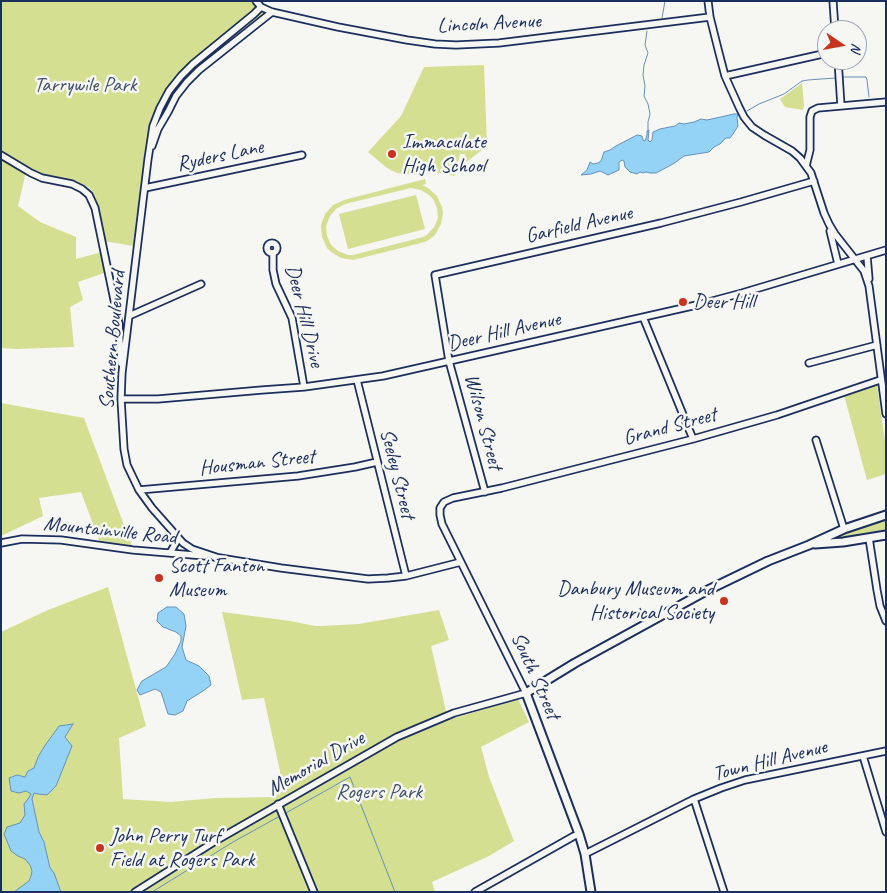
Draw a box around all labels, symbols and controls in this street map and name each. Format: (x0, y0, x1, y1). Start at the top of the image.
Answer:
street label: Lincoln Avenue (437, 9, 541, 39)
north arrow (817, 20, 867, 70)
text: N (847, 42, 865, 54)
park label: Tarrywile Park (34, 72, 136, 98)
place label: Immaculate High School (402, 129, 486, 179)
street label: Ryders Lane (174, 135, 266, 177)
marker: Immaculate High School (386, 148, 398, 160)
street label: Garfield Avenue (523, 201, 635, 249)
street label: Deer Hill Drive (279, 262, 329, 370)
street label: Southern Boulevard (94, 270, 132, 410)
place label: Deer Hill (693, 289, 755, 315)
marker: Deer Hill (677, 296, 689, 308)
street label: Deer Hill Avenue (445, 307, 563, 357)
street label: Wilson Street (458, 371, 508, 473)
street label: Grand Street (621, 402, 719, 452)
street label: Seeley Street (374, 426, 420, 522)
street label: Housman Street (198, 444, 316, 482)
street label: Mountainville Road (42, 511, 178, 551)
place label: Scott Fanton Museum (169, 553, 264, 603)
marker: Scott Fanton Museum (153, 572, 165, 584)
place label: Danbury Museum and Historical Society (557, 576, 714, 626)
marker: Danbury Museum and Historical Society (718, 595, 730, 607)
street label: South Street (505, 629, 565, 723)
street label: Memorial Drive (263, 726, 369, 802)
street label: Town Hill Avenue (710, 735, 830, 787)
park label: Rogers Park (336, 779, 422, 805)
place label: John Perry Turf Field at Rogers Park (110, 823, 254, 873)
marker: John Perry Turf Field at Rogers Park (94, 842, 106, 854)

